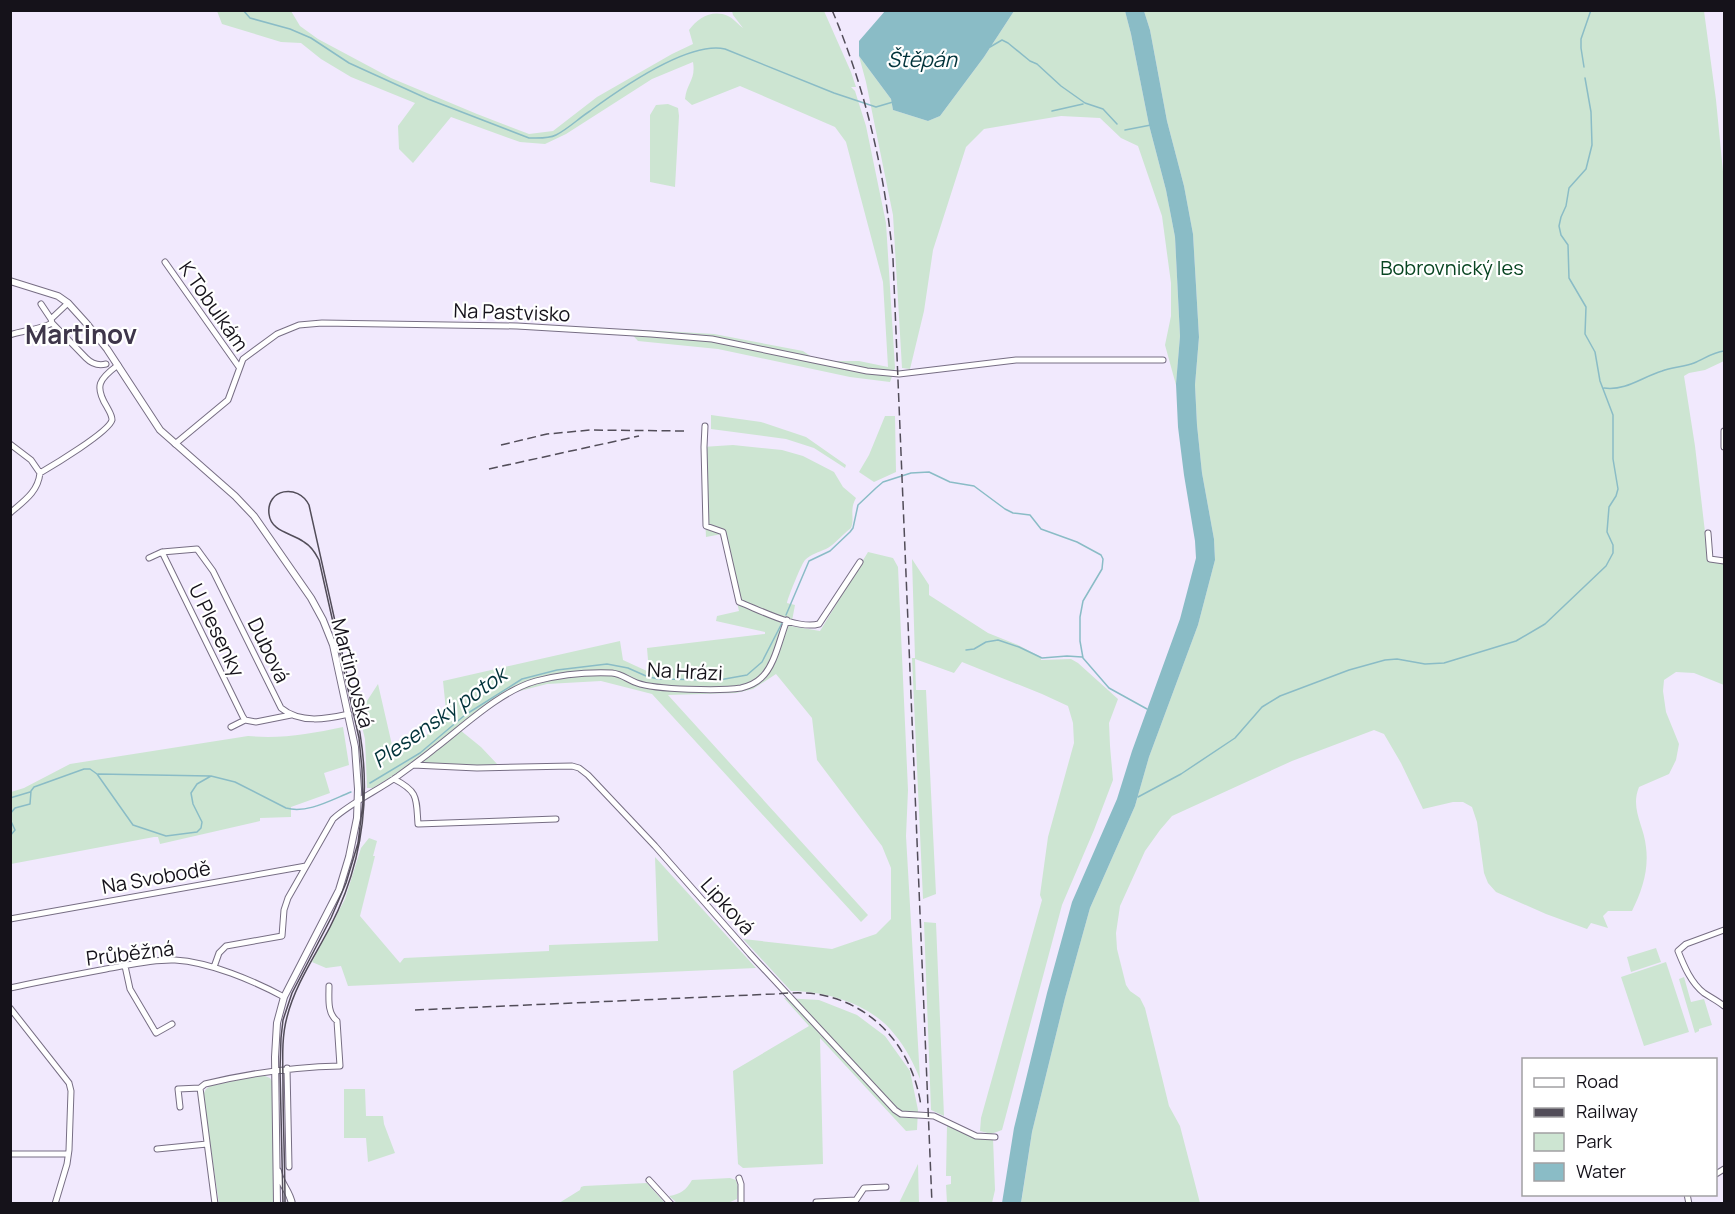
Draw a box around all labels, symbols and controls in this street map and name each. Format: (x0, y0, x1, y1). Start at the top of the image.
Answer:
water label: Štěpán (887, 45, 958, 73)
park label: Bobrovnický les (1380, 254, 1524, 281)
street label: K Tobulkám (173, 256, 255, 356)
street label: Na Pastvisko (453, 296, 571, 328)
district label: Martinov (25, 316, 137, 352)
street label: U Plesenky (183, 579, 251, 682)
street label: Dubová (242, 613, 296, 687)
street label: Martinovská (325, 615, 381, 731)
street label: Na Hrázi (647, 656, 723, 686)
water label: Plesenský potok (366, 659, 514, 774)
street label: Na Svobodě (100, 854, 212, 900)
street label: Lipková (695, 871, 761, 941)
street label: Průběžná (85, 934, 175, 972)
legend (1522, 1058, 1717, 1196)
text: Road (1576, 1069, 1619, 1093)
text: Railway (1576, 1099, 1638, 1123)
text: Park (1576, 1129, 1613, 1153)
text: Water (1576, 1159, 1626, 1183)

